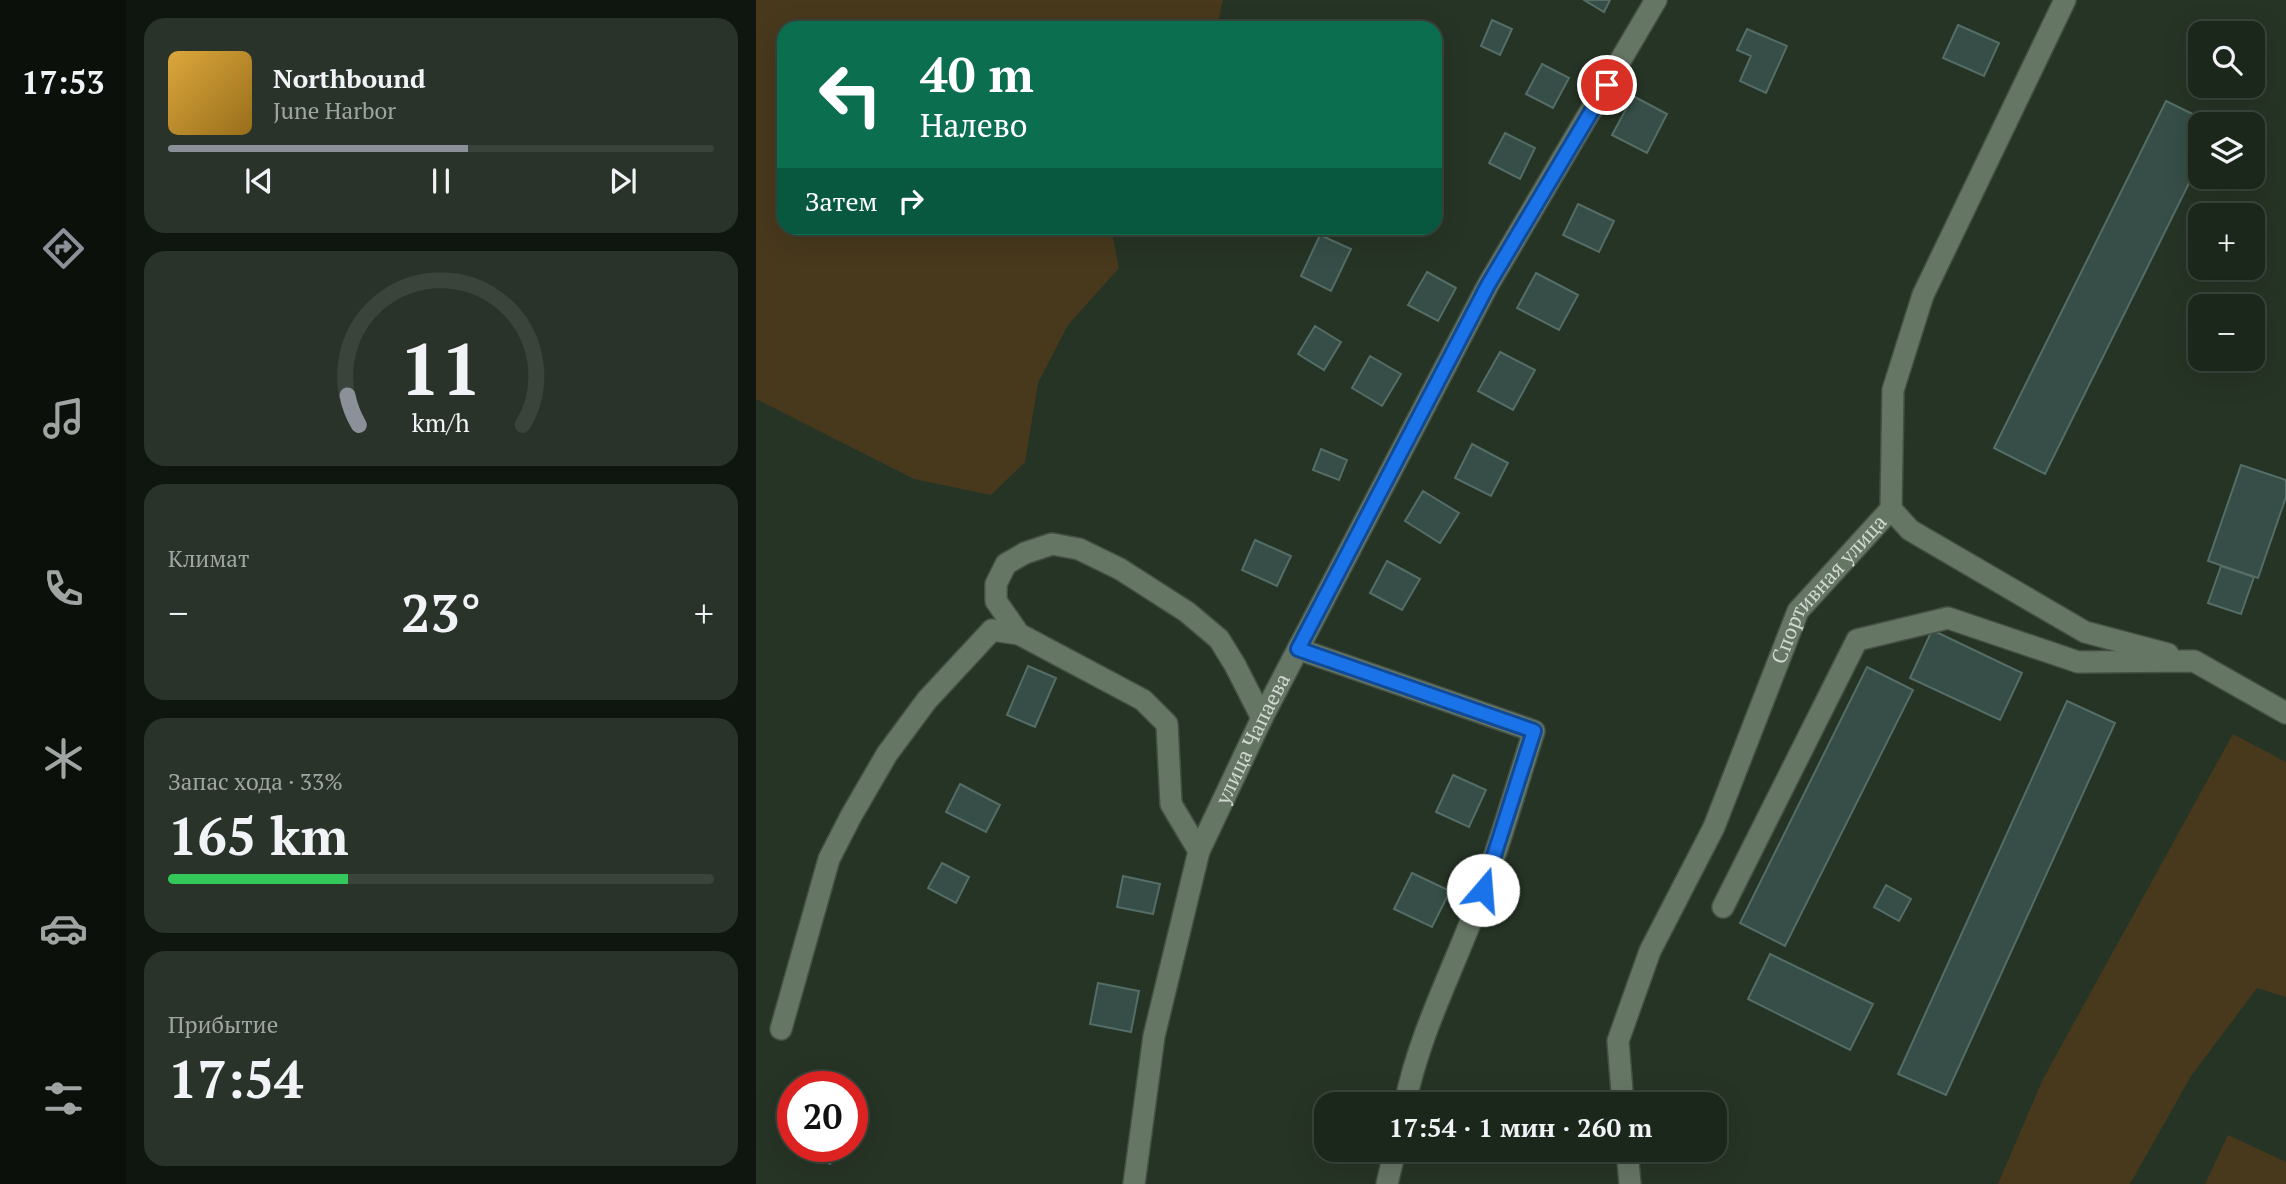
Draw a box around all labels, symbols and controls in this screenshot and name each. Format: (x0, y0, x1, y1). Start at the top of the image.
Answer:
map controls (2188, 21, 2265, 371)
button: search (2188, 21, 2265, 98)
text: 40 m (920, 41, 1034, 106)
icon: left (805, 49, 896, 140)
pin (1577, 55, 1637, 115)
text: 17:53 (21, 61, 105, 103)
text: Northbound (273, 61, 426, 95)
icon: arrive (1588, 66, 1626, 104)
text: June Harbor (273, 95, 396, 126)
text: Налево (920, 104, 1028, 146)
button: layers (2188, 112, 2265, 189)
icon: previous (240, 162, 278, 200)
icon: pause (422, 162, 460, 200)
icon: next (604, 162, 642, 200)
icon: right (892, 182, 930, 220)
text: Затем (805, 184, 878, 218)
button: + (2188, 203, 2265, 280)
icon: directions (39, 224, 88, 273)
button: − (2188, 294, 2265, 371)
text: 11 (400, 319, 482, 416)
icon: music (39, 394, 88, 443)
text: km/h (412, 406, 470, 439)
street label: Спортивная улица (1764, 508, 1893, 668)
text: Климат (168, 543, 249, 574)
icon: phone (39, 564, 88, 613)
text: 23° (401, 578, 481, 647)
text: − (168, 588, 188, 638)
text: + (694, 588, 714, 638)
street label: улица Чапаева (1208, 668, 1296, 810)
icon: climate (39, 734, 88, 783)
text: Запас хода · 33% (168, 766, 343, 797)
text: 165 km (168, 801, 349, 870)
position arrow (1446, 853, 1520, 927)
icon: car (39, 904, 88, 953)
text: Прибытие (168, 1009, 278, 1040)
text: 17:54 (168, 1044, 303, 1113)
speed limit sign: 20 (777, 1071, 868, 1162)
icon: filters (39, 1074, 88, 1123)
text: 17:54 · 1 мин · 260 m (1389, 1110, 1652, 1144)

